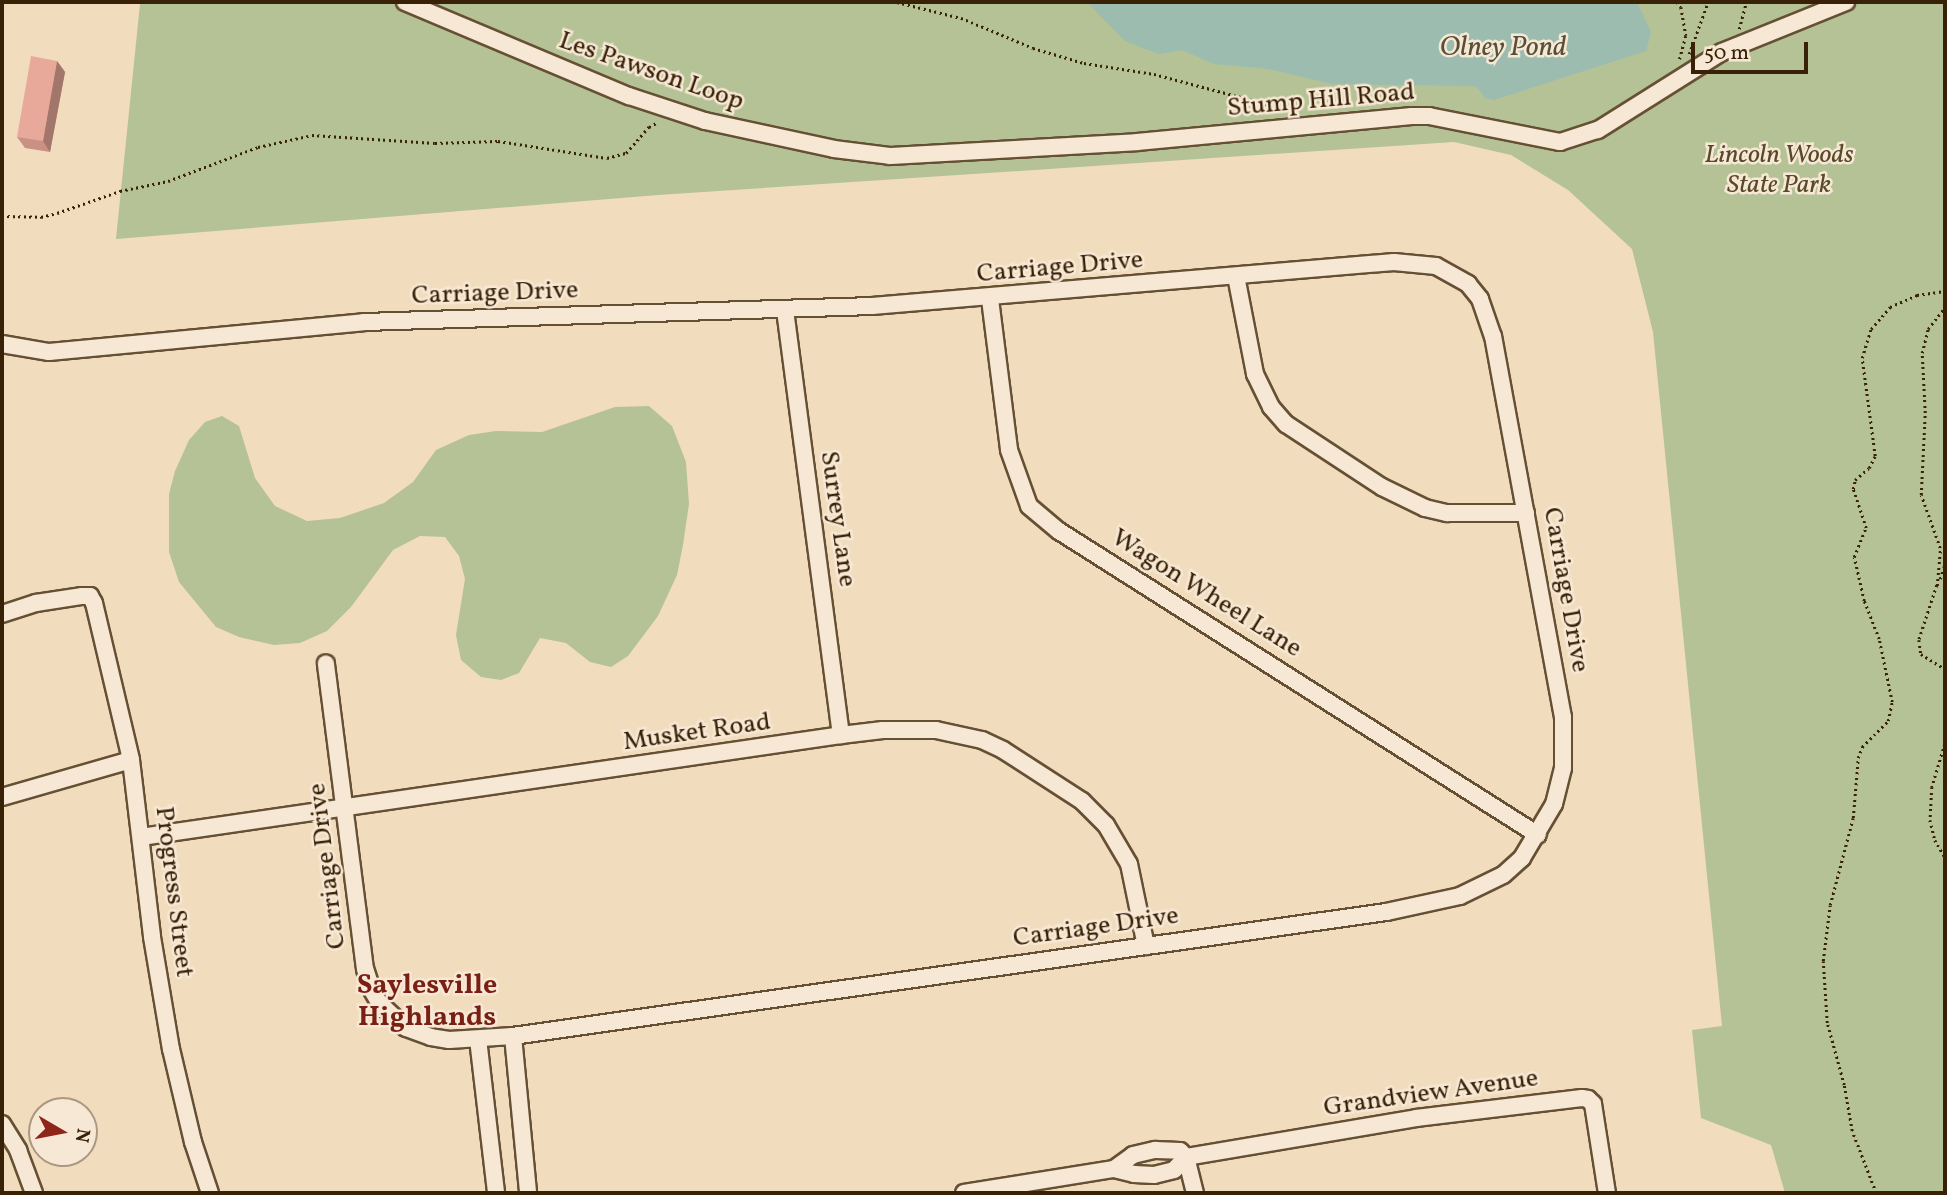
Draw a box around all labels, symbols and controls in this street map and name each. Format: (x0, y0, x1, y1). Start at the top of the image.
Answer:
street label: Les Pawson Loop (554, 26, 748, 118)
scale bar (1695, 28, 1812, 72)
water label: Olney Pond (1440, 31, 1566, 65)
text: 50 m (1704, 39, 1749, 68)
street label: Stump Hill Road (1226, 77, 1416, 125)
park label: Lincoln Woods State Park (1704, 140, 1854, 202)
street label: Carriage Drive (976, 245, 1144, 291)
street label: Carriage Drive (411, 275, 579, 313)
street label: Surrey Lane (812, 449, 862, 589)
street label: Carriage Drive (1535, 505, 1595, 675)
street label: Wagon Wheel Lane (1105, 523, 1307, 665)
street label: Musket Road (621, 707, 773, 759)
street label: Carriage Drive (302, 781, 354, 951)
street label: Progress Street (147, 805, 199, 979)
street label: Carriage Drive (1011, 901, 1181, 955)
district label: Saylesville Highlands (357, 969, 497, 1035)
street label: Grandview Avenue (1321, 1063, 1541, 1125)
north arrow (28, 1097, 98, 1167)
text: N (68, 1126, 96, 1144)

